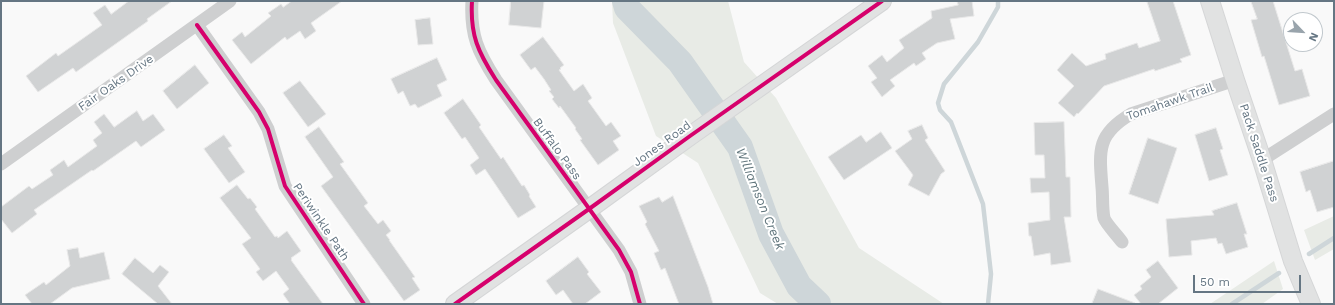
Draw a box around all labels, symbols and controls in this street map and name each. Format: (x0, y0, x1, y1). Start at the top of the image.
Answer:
north arrow (1283, 12, 1323, 52)
text: N (1306, 30, 1321, 43)
street label: Fair Oaks Drive (76, 52, 156, 114)
street label: Tomahawk Trail (1125, 80, 1215, 124)
street label: Pack Saddle Pass (1236, 102, 1282, 204)
street label: Buffalo Pass (530, 115, 584, 183)
street label: Jones Road (630, 118, 694, 170)
water label: Williamson Creek (732, 146, 788, 252)
street label: Periwinkle Path (290, 180, 352, 264)
scale bar (1195, 267, 1303, 293)
text: 50 m (1200, 275, 1230, 289)

